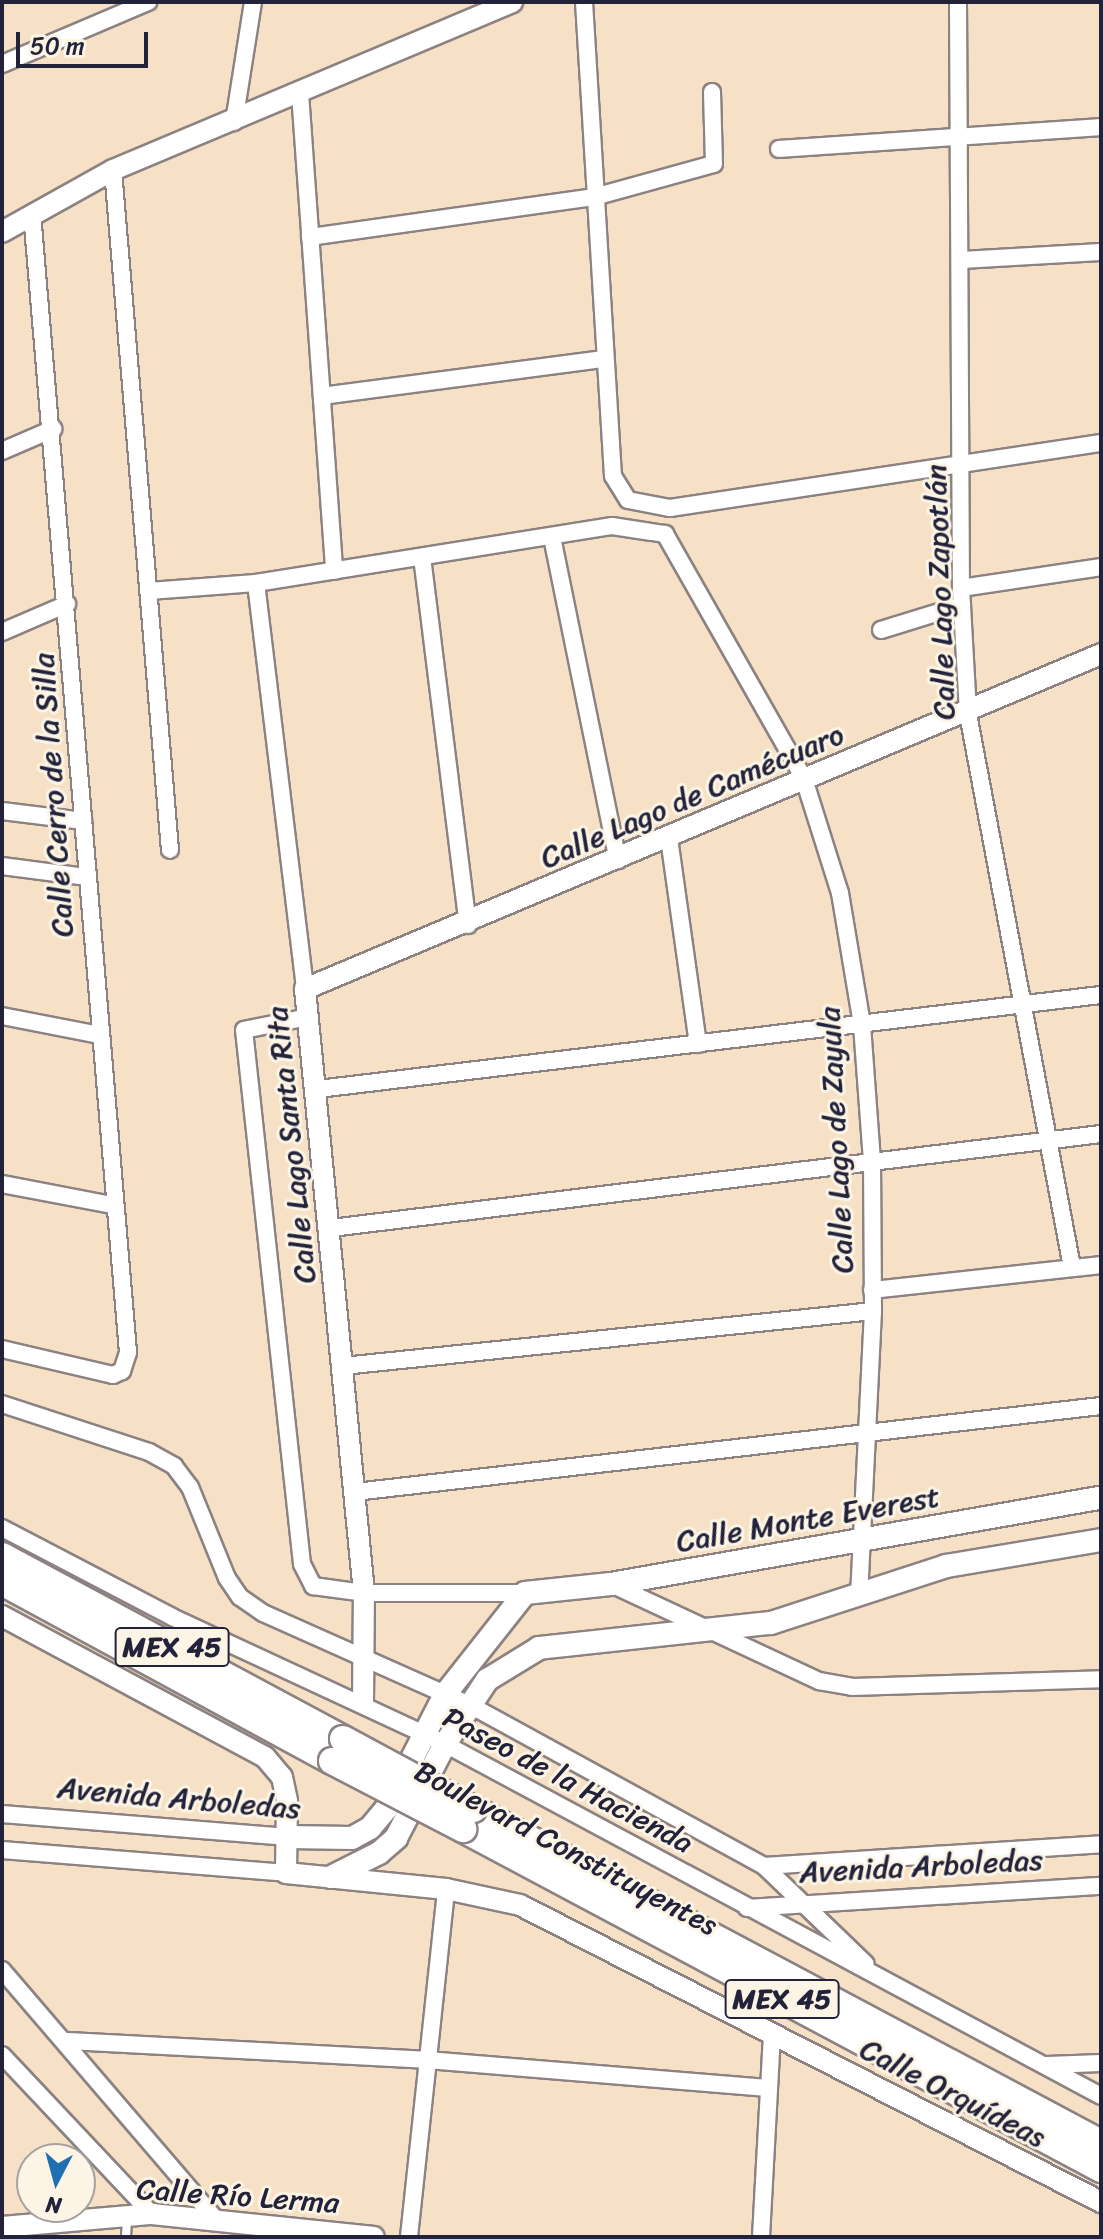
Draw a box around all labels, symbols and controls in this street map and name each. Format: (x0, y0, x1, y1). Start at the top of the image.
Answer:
scale bar (20, 16, 152, 66)
text: 50 m (30, 25, 85, 67)
street label: Calle Lago Zapotlán (918, 463, 962, 721)
street label: Calle Cerro de la Silla (25, 651, 81, 939)
street label: Calle Lago de Camécuaro (535, 716, 849, 876)
street label: Calle Lago Santa Rita (258, 1003, 324, 1287)
street label: Calle Lago de Zayula (811, 1006, 861, 1274)
street label: Calle Monte Everest (674, 1478, 942, 1560)
road number: MEX 45 (114, 1623, 230, 1671)
street label: Paseo de la Hacienda (437, 1699, 699, 1861)
street label: Boulevard Constituyentes (407, 1752, 725, 1944)
street label: Avenida Arboledas (56, 1769, 302, 1827)
street label: Avenida Arboledas (798, 1842, 1044, 1890)
road number: MEX 45 (724, 1975, 840, 2023)
street label: Calle Orquídeas (854, 2030, 1052, 2156)
north arrow (16, 2143, 96, 2223)
street label: Calle Río Lerma (135, 2171, 341, 2221)
text: N (44, 2185, 63, 2226)

